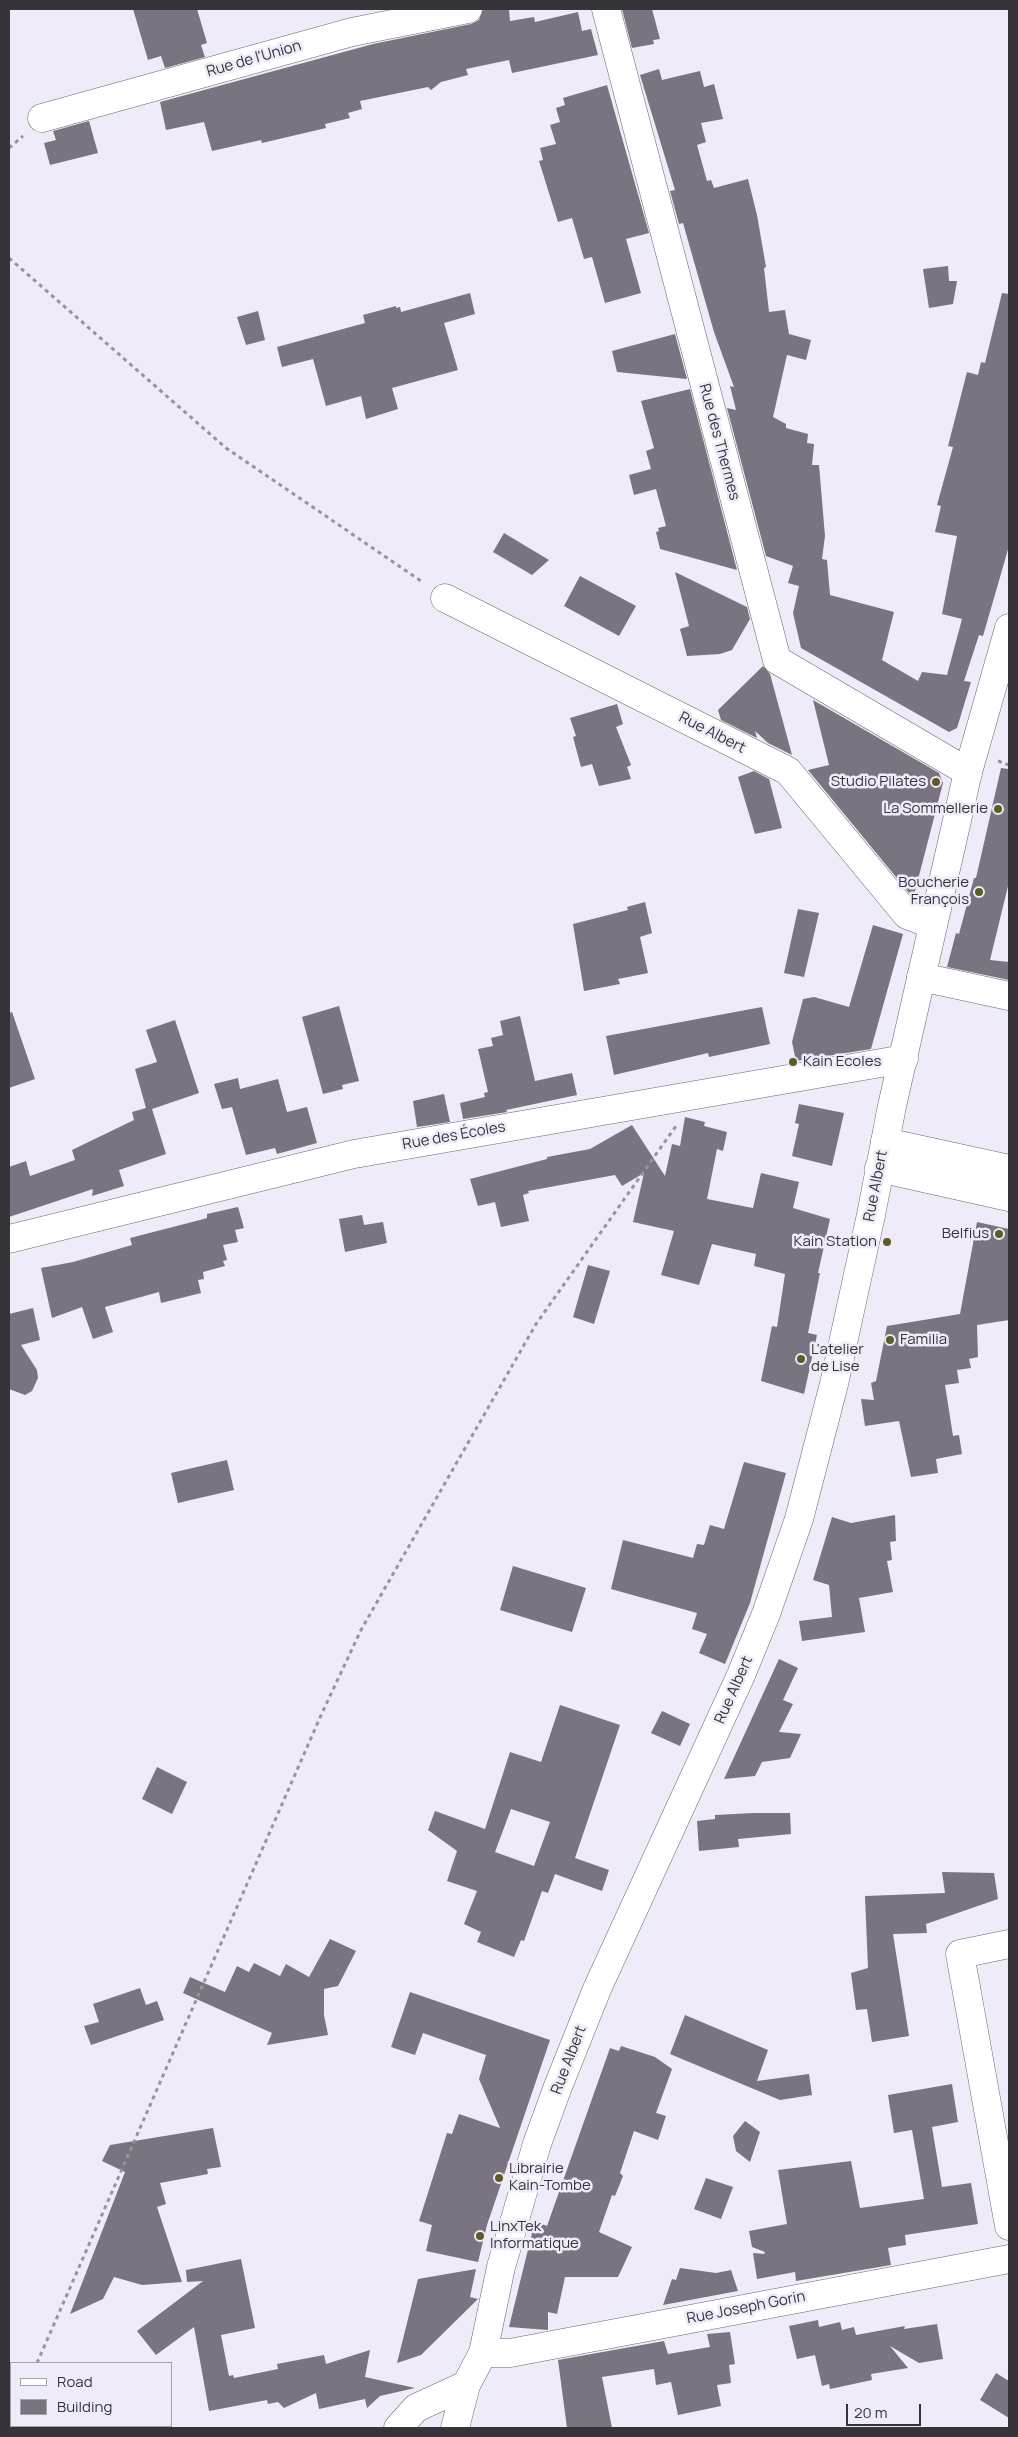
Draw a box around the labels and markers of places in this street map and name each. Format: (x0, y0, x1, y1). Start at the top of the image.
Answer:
place label: Studio Pilates (831, 773, 926, 791)
marker: Studio Pilates (930, 776, 942, 788)
place label: La Sommellerie (883, 800, 988, 818)
marker: La Sommellerie (992, 803, 1004, 815)
place label: Boucherie François (898, 874, 969, 909)
marker: Boucherie François (973, 886, 985, 898)
place label: Kain Ecoles (803, 1053, 881, 1071)
marker: Kain Ecoles (787, 1056, 799, 1068)
place label: Belfius (942, 1225, 989, 1243)
marker: Belfius (993, 1228, 1005, 1240)
place label: Kain Station (793, 1233, 877, 1251)
marker: Kain Station (881, 1236, 893, 1248)
place label: Familia (900, 1331, 947, 1349)
marker: Familia (884, 1334, 896, 1346)
place label: L'atelier de Lise (811, 1341, 864, 1376)
marker: L'atelier de Lise (795, 1353, 807, 1365)
place label: Librairie Kain-Tombe (509, 2160, 591, 2195)
marker: Librairie Kain-Tombe (493, 2172, 505, 2184)
place label: LinxTek Informatique (490, 2218, 579, 2253)
marker: LinxTek Informatique (474, 2230, 486, 2242)

